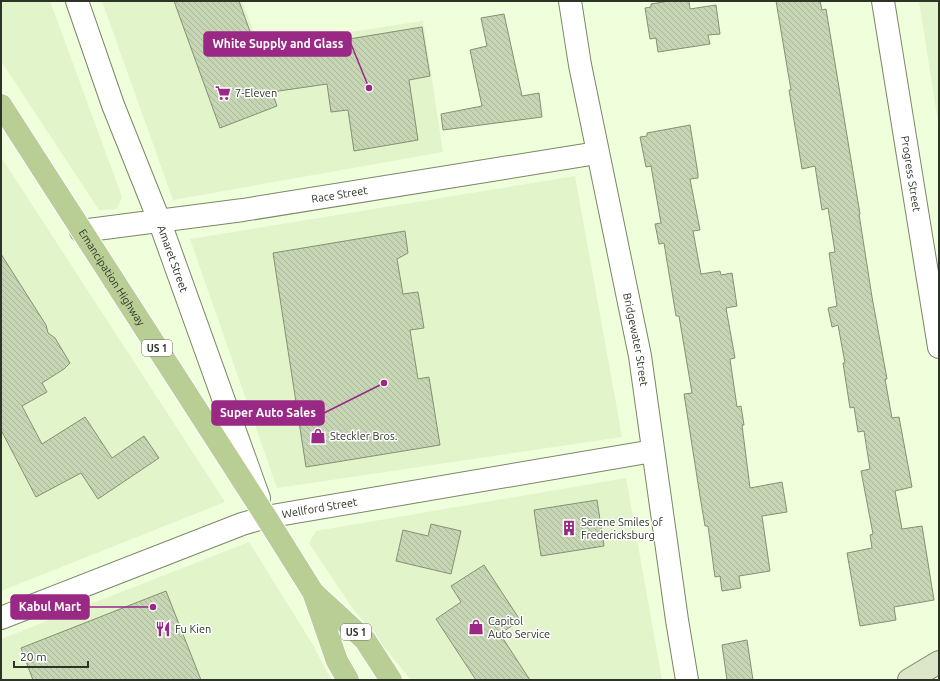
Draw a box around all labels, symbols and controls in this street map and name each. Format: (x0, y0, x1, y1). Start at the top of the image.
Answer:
callout: White Supply and Glass (204, 32, 351, 56)
text: White Supply and Glass (213, 37, 344, 50)
supermarket icon: 7-Eleven (214, 84, 232, 102)
place label: 7-Eleven (235, 87, 277, 99)
street label: Progress Street (899, 135, 923, 213)
street label: Race Street (310, 184, 369, 205)
street label: Amaret Street (155, 224, 191, 294)
street label: Emancipation Highway (76, 227, 148, 328)
street label: Bridgewater Street (621, 292, 650, 388)
road number: US 1 (142, 340, 172, 356)
callout: Super Auto Sales (212, 401, 324, 425)
text: Super Auto Sales (220, 406, 316, 419)
shop icon: Steckler Bros. (309, 427, 327, 445)
place label: Steckler Bros. (330, 430, 398, 442)
street label: Wellford Street (281, 495, 359, 520)
place label: Serene Smiles of Fredericksburg (581, 516, 664, 541)
building icon: Serene Smiles of Fredericksburg (560, 519, 578, 537)
callout: Kabul Mart (11, 595, 89, 619)
text: Kabul Mart (19, 600, 81, 613)
place label: Capitol Auto Service (488, 615, 550, 640)
shop icon: Capitol Auto Service (467, 618, 485, 636)
restaurant icon: Fu Kien (154, 620, 172, 638)
place label: Fu Kien (175, 623, 211, 635)
road number: US 1 (341, 624, 371, 640)
scale bar (14, 643, 88, 669)
text: 20 m (20, 650, 47, 663)

